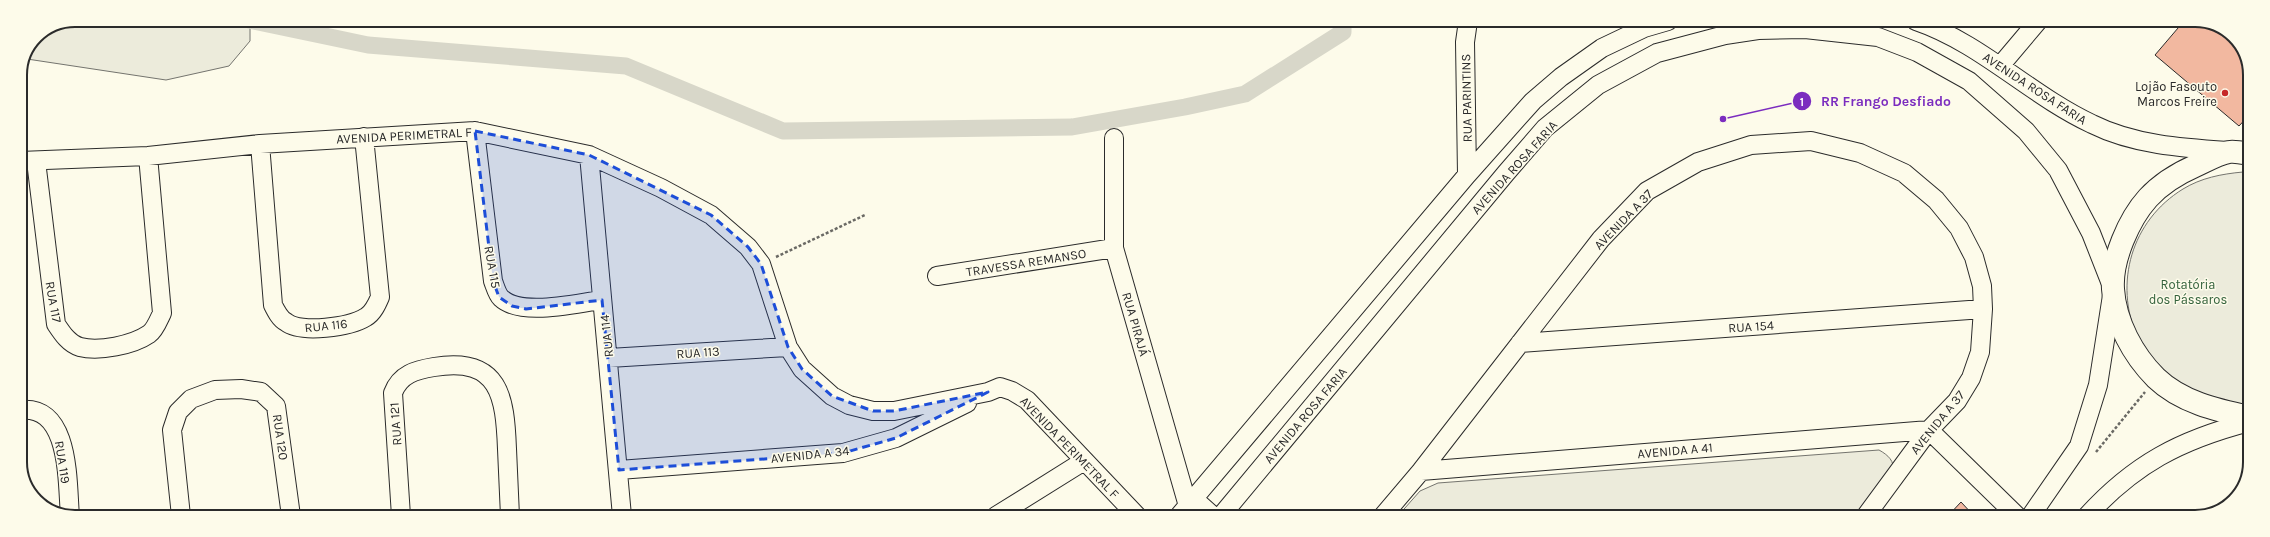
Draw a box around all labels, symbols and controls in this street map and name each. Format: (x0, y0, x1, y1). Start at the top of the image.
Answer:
street label: AVENIDA ROSA FARIA (1980, 49, 2090, 128)
street label: RUA PARINTINS (1458, 54, 1475, 142)
place label: Lojão Fasouto Marcos Freire (2135, 79, 2217, 109)
callout: RR Frango Desfiado (1792, 88, 1959, 114)
marker: Lojão Fasouto Marcos Freire (2220, 88, 2230, 98)
text: RR Frango Desfiado (1821, 93, 1951, 110)
text: 1 (1800, 95, 1804, 109)
street label: AVENIDA ROSA FARIA (1468, 117, 1561, 217)
street label: AVENIDA PERIMETRAL F (336, 124, 472, 147)
street label: AVENIDA A 37 (1591, 186, 1656, 253)
street label: RUA 115 (481, 245, 504, 290)
street label: TRAVESSA REMANSO (965, 246, 1087, 279)
park label: Rotatória dos Pássaros (2149, 277, 2227, 307)
street label: RUA 117 (42, 280, 65, 324)
street label: RUA PIRAJÁ (1119, 290, 1154, 358)
street label: RUA 114 (597, 314, 616, 358)
street label: RUA 116 (304, 316, 348, 335)
street label: RUA 154 (1728, 317, 1774, 336)
street label: RUA 113 (676, 344, 720, 361)
street label: AVENIDA ROSA FARIA (1261, 364, 1350, 466)
street label: AVENIDA A 37 (1907, 387, 1968, 457)
street label: AVENIDA PERIMETRAL F (1017, 393, 1122, 502)
street label: RUA 121 (387, 402, 404, 446)
street label: RUA 120 (270, 413, 291, 461)
street label: RUA 119 (52, 440, 73, 485)
street label: AVENIDA A 41 (1637, 440, 1713, 461)
street label: AVENIDA A 34 (770, 443, 850, 466)

